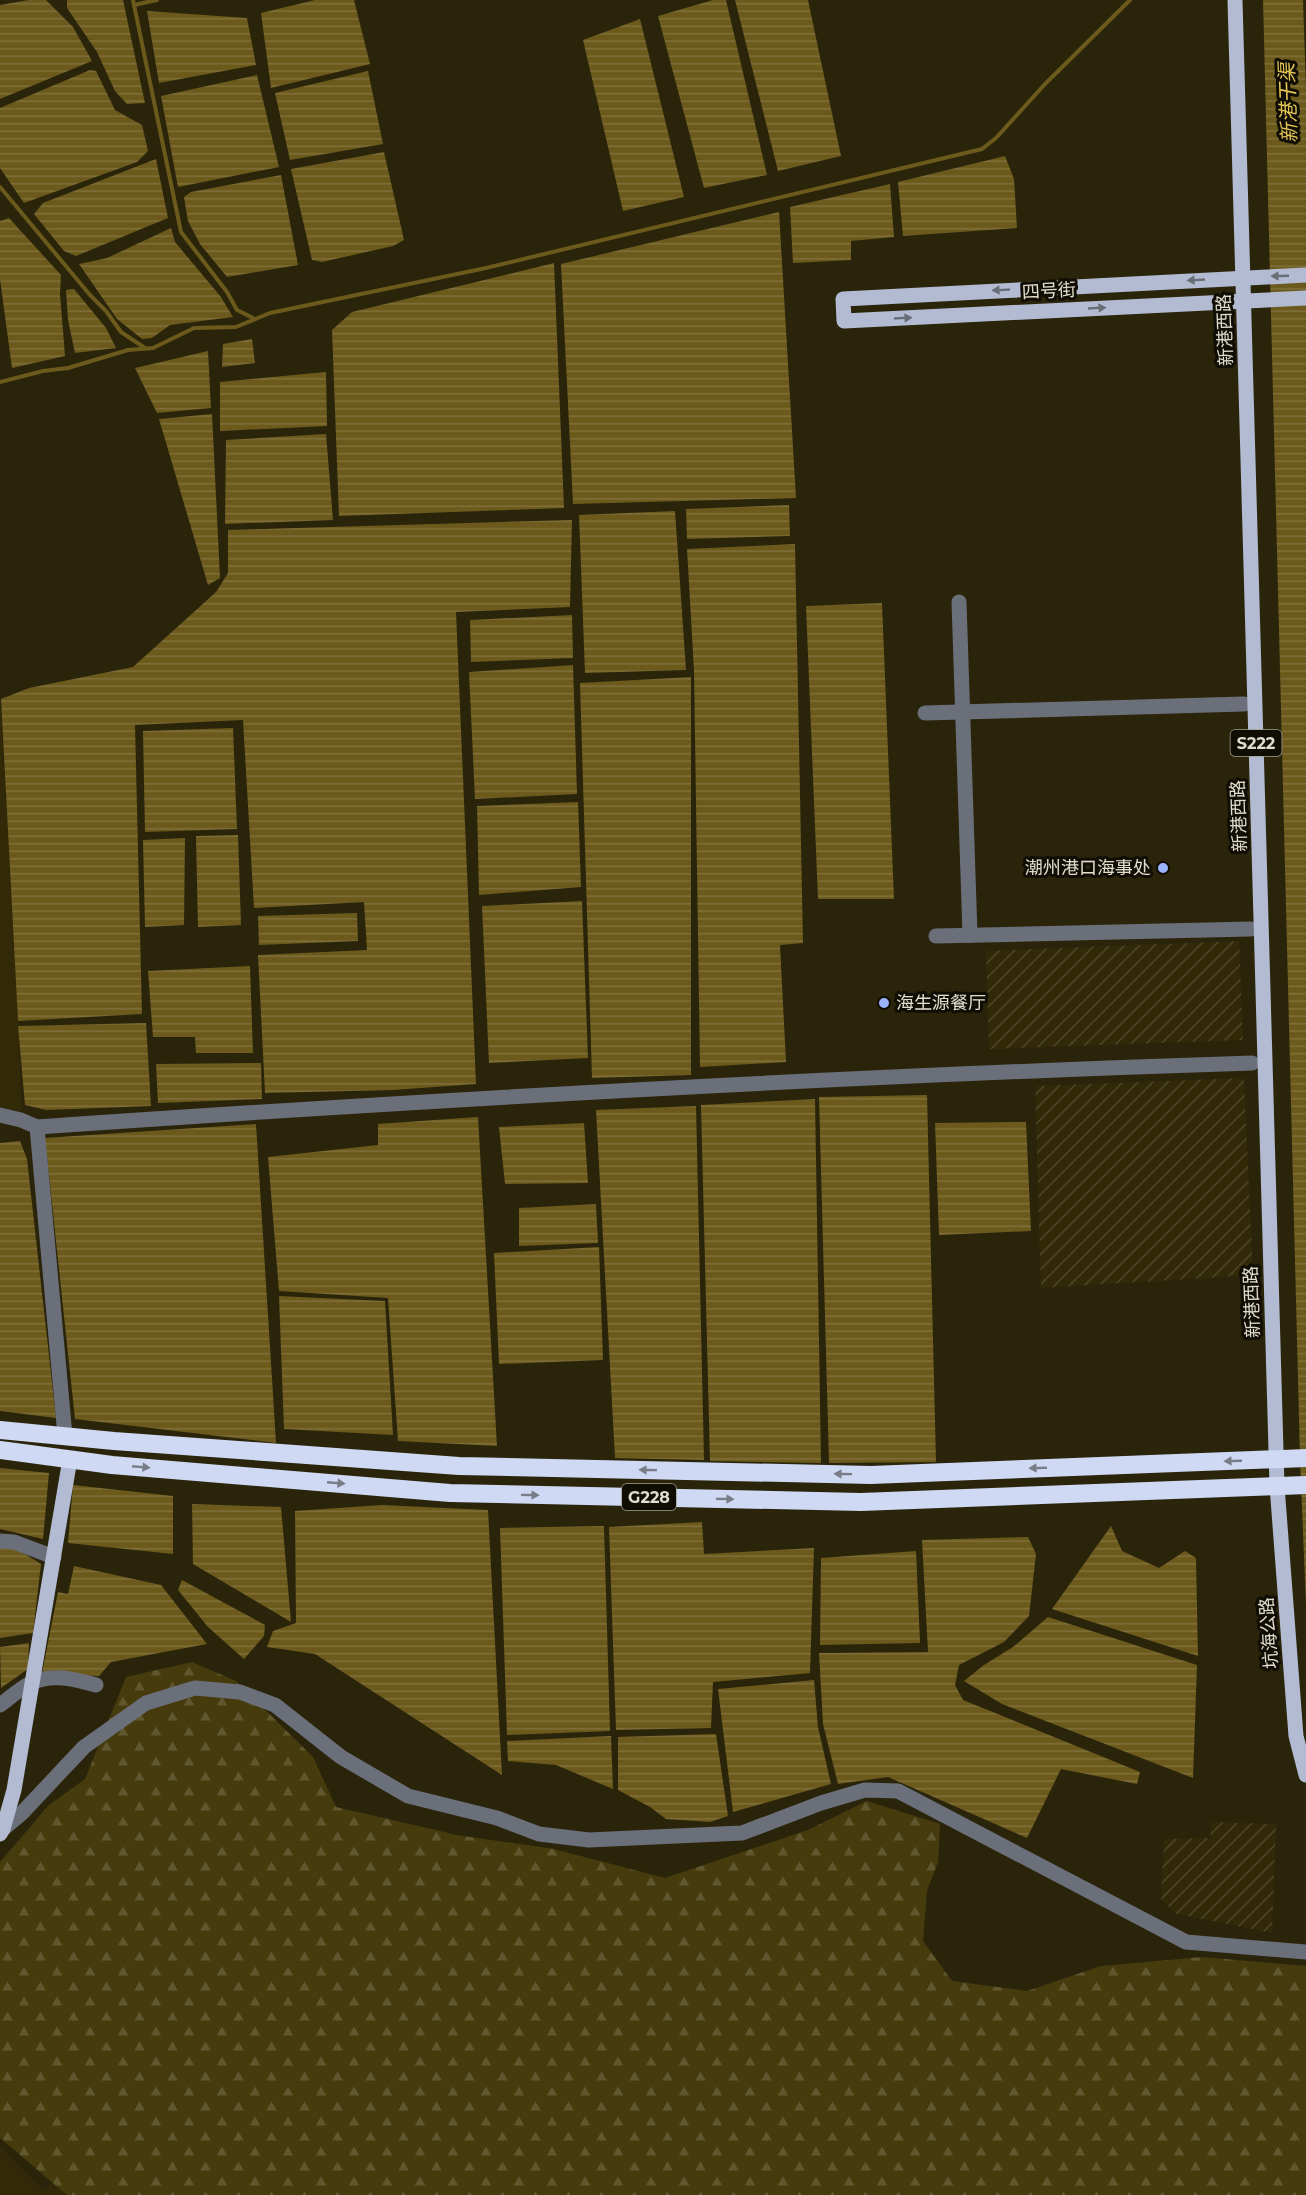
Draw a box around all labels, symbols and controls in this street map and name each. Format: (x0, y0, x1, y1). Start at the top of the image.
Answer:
water label: 新港干渠 (1275, 60, 1301, 143)
one-way arrow (1271, 271, 1290, 280)
one-way arrow (1186, 275, 1205, 284)
street label: 四号街 (1021, 279, 1077, 303)
one-way arrow (992, 286, 1011, 295)
street label: 新港西路 (1213, 294, 1237, 366)
one-way arrow (1088, 303, 1107, 312)
one-way arrow (893, 313, 912, 322)
road number: S222 (1230, 730, 1282, 756)
street label: 新港西路 (1227, 780, 1251, 852)
place label: 潮州港口海事处 (1025, 857, 1151, 879)
marker: 潮州港口海事处 (1156, 861, 1170, 875)
place label: 海生源餐厅 (896, 992, 986, 1014)
marker: 海生源餐厅 (877, 996, 891, 1010)
street label: 新港西路 (1240, 1266, 1264, 1338)
one-way arrow (1223, 1456, 1242, 1465)
one-way arrow (132, 1462, 151, 1472)
one-way arrow (1028, 1463, 1047, 1473)
one-way arrow (638, 1465, 657, 1475)
one-way arrow (833, 1469, 852, 1479)
one-way arrow (326, 1479, 345, 1488)
road number: G228 (622, 1484, 676, 1510)
one-way arrow (521, 1490, 540, 1499)
one-way arrow (716, 1494, 735, 1504)
street label: 坑海公路 (1256, 1596, 1282, 1670)

